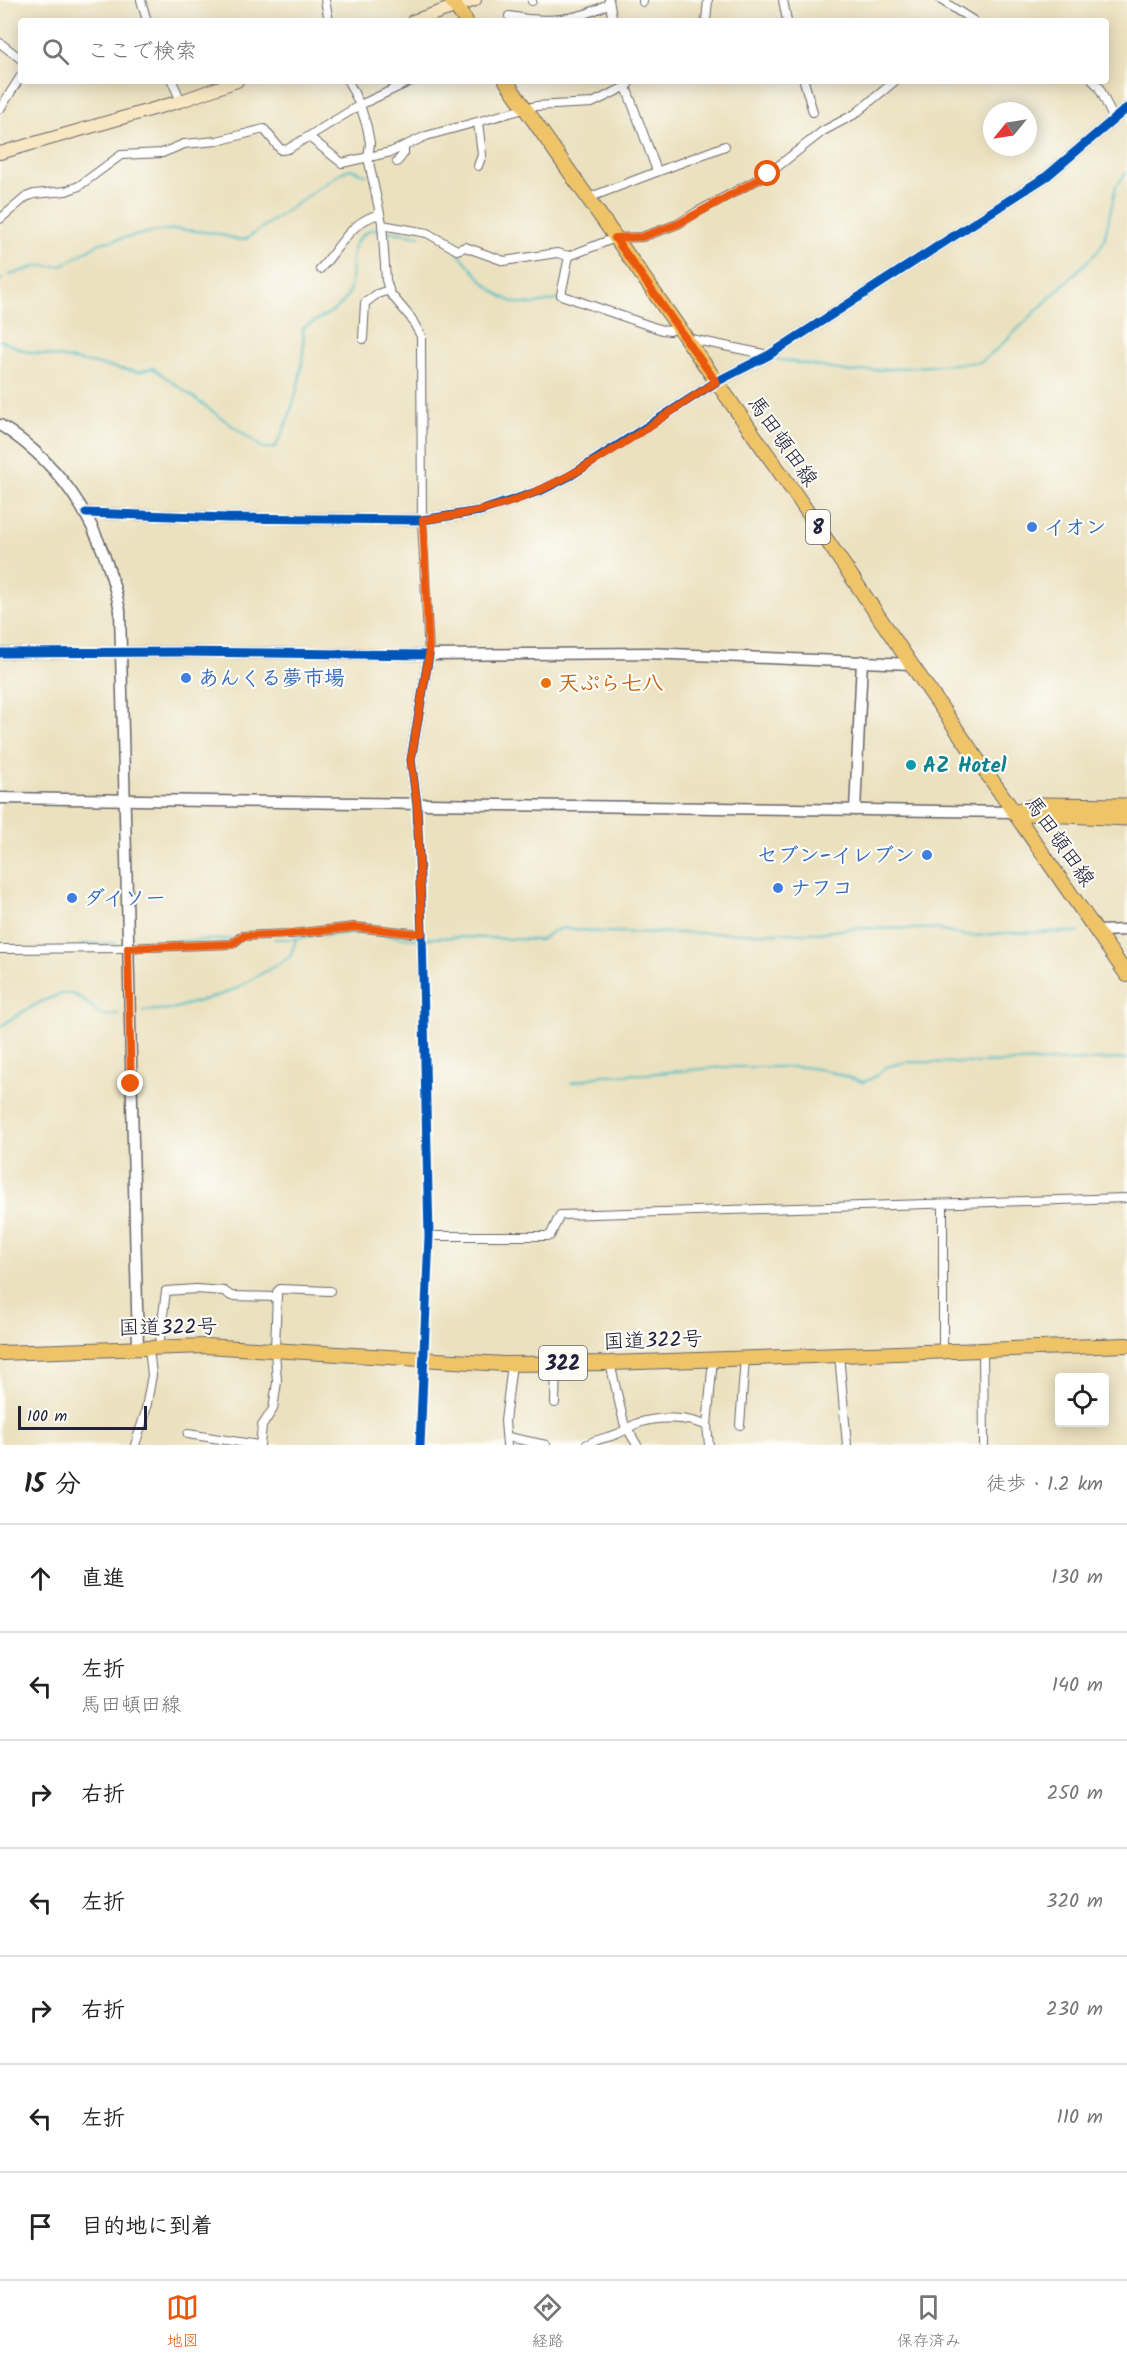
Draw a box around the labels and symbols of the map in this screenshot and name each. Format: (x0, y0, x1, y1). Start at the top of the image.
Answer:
north arrow (983, 102, 1037, 156)
route start (754, 160, 780, 186)
street label: 馬田頓田線 (738, 389, 825, 494)
road number: 8 (806, 510, 830, 544)
place label: イオン (1044, 512, 1107, 545)
marker: イオン (1025, 520, 1039, 534)
place label: あんくる夢市場 (198, 663, 345, 696)
place label: 天ぷら七八 (558, 668, 663, 701)
marker: あんくる夢市場 (179, 671, 193, 685)
marker: 天ぷら七八 (539, 676, 553, 690)
place label: AZ Hotel (923, 750, 1007, 783)
marker: AZ Hotel (904, 758, 918, 772)
street label: 馬田頓田線 (1015, 789, 1102, 894)
place label: セブン-イレブン (757, 840, 915, 873)
marker: セブン-イレブン (920, 848, 934, 862)
place label: ナフコ (790, 873, 853, 906)
marker: ナフコ (771, 881, 785, 895)
place label: ダイソー (84, 883, 166, 916)
marker: ダイソー (65, 891, 79, 905)
route end (117, 1070, 143, 1096)
street label: 国道322号 (118, 1311, 218, 1346)
street label: 国道322号 (603, 1323, 703, 1360)
road number: 322 (539, 1346, 587, 1380)
scale bar (18, 1403, 147, 1430)

